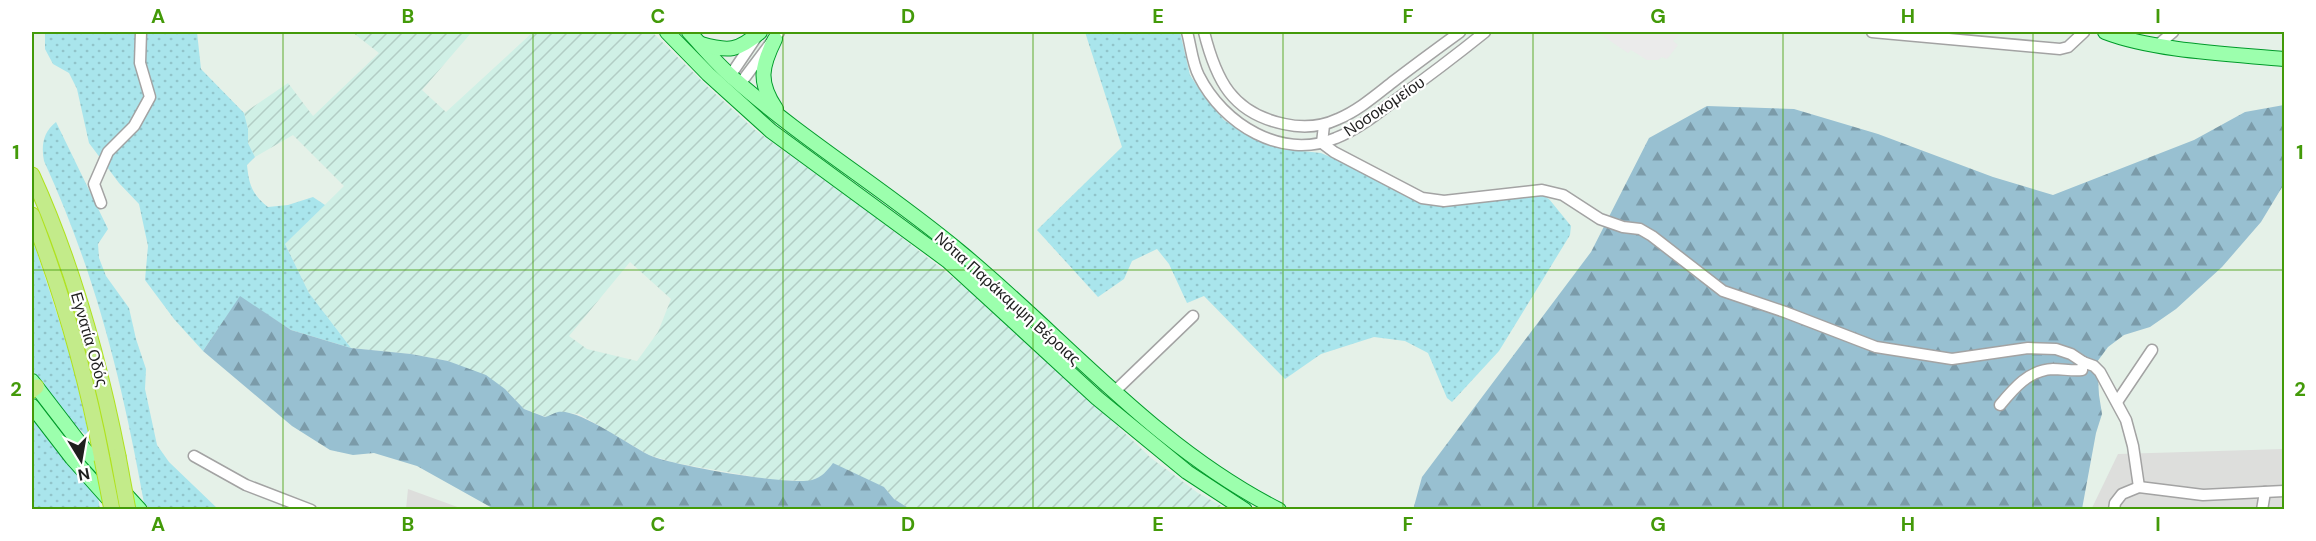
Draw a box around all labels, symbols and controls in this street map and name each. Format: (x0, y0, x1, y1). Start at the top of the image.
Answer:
text: A (151, 3, 165, 29)
text: B (402, 3, 414, 29)
text: C (651, 3, 665, 29)
text: D (901, 3, 915, 29)
text: E (1152, 3, 1164, 29)
text: F (1402, 3, 1414, 29)
text: G (1650, 3, 1666, 29)
text: H (1901, 3, 1915, 29)
text: I (2155, 3, 2161, 29)
street label: Νοσοκομείου (1340, 72, 1429, 141)
text: 1 (12, 139, 20, 165)
text: 1 (2296, 139, 2304, 165)
street label: Νότια Παράκαμψη Βέροιας (930, 227, 1085, 370)
street label: Εγνατία Οδός (66, 289, 113, 389)
text: 2 (10, 376, 22, 402)
text: 2 (2294, 376, 2306, 402)
north arrow (51, 430, 111, 490)
text: N (76, 463, 91, 486)
text: A (151, 511, 165, 537)
text: B (402, 511, 414, 537)
text: C (651, 511, 665, 537)
text: D (901, 511, 915, 537)
text: E (1152, 511, 1164, 537)
text: F (1402, 511, 1414, 537)
text: G (1650, 511, 1666, 537)
text: H (1901, 511, 1915, 537)
text: I (2155, 511, 2161, 537)

